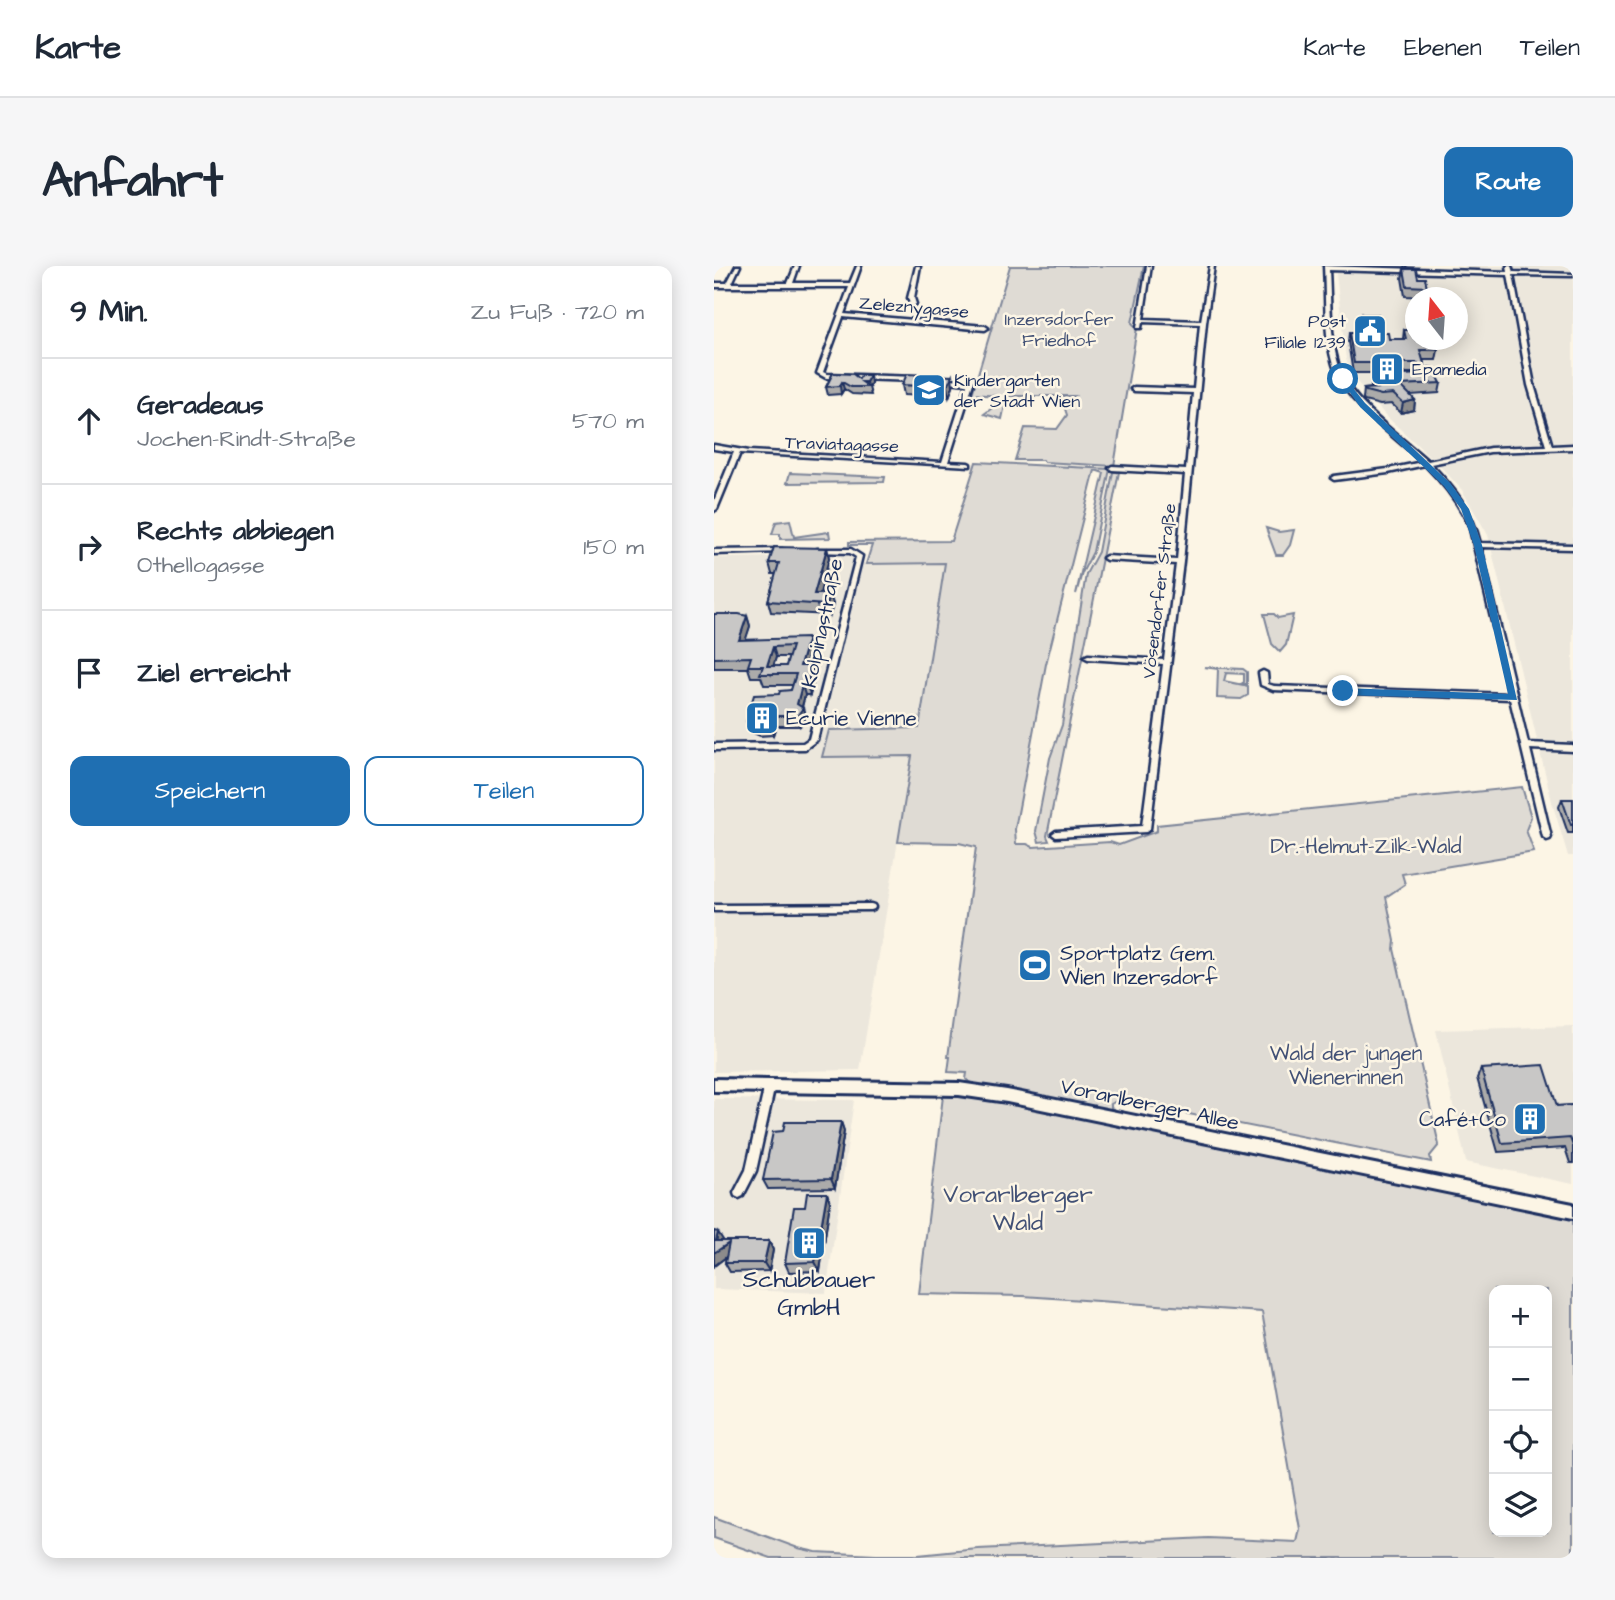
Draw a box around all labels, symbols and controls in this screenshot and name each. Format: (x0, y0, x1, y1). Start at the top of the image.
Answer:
text: Karte (35, 25, 121, 71)
text: Karte (1303, 31, 1366, 65)
text: Ebenen (1404, 31, 1482, 65)
text: Teilen (1520, 31, 1580, 65)
button: Route (1444, 147, 1573, 217)
text: Anfahrt (42, 148, 223, 216)
north arrow (1405, 287, 1468, 350)
street label: Zeleznygasse (858, 290, 970, 326)
text: 9 Min. (70, 291, 148, 333)
text: Zu Fuß · 720 m (471, 296, 644, 328)
park label: Inzersdorfer Friedhof (1005, 307, 1114, 353)
place label: Post Filiale 1239 (1264, 309, 1347, 355)
public building icon: Post Filiale 1239 (1351, 312, 1389, 350)
building icon: Epamedia (1368, 350, 1406, 388)
place label: Epamedia (1412, 357, 1487, 382)
route start (1327, 363, 1358, 394)
place label: Kindergarten der Stadt Wien (954, 368, 1080, 414)
school or university icon: Kindergarten der Stadt Wien (910, 371, 948, 409)
text: Geradeaus (137, 387, 264, 423)
icon: ahead (70, 402, 108, 440)
text: 570 m (572, 405, 644, 437)
text: Jochen-Rindt-Straße (137, 423, 356, 455)
street label: Traviatagasse (784, 430, 900, 460)
street label: Vösendorfer Straße (1136, 502, 1183, 680)
text: Rechts abbiegen (137, 513, 334, 549)
icon: right (70, 528, 108, 566)
text: 150 m (583, 531, 644, 563)
text: Othellogasse (137, 549, 265, 581)
street label: Kolpingstraße (795, 556, 852, 691)
icon: arrive (70, 654, 108, 692)
text: Ziel erreicht (137, 655, 291, 691)
route end (1327, 675, 1358, 706)
building icon: Ecurie Vienne (743, 699, 781, 737)
place label: Ecurie Vienne (786, 704, 917, 733)
button: Speichern (70, 756, 350, 826)
button: Teilen (364, 756, 644, 826)
park label: Dr.-Helmut-Zilk-Wald (1271, 832, 1462, 861)
place label: Sportplatz Gem. Wien Inzersdorf (1060, 939, 1218, 992)
sports icon: Sportplatz Gem. Wien Inzersdorf (1016, 946, 1054, 984)
park label: Wald der jungen Wienerinnen (1270, 1039, 1422, 1092)
street label: Vorarlberger Allee (1058, 1071, 1242, 1140)
building icon: Café+Co (1511, 1100, 1549, 1138)
place label: Café+Co (1419, 1105, 1506, 1134)
park label: Vorarlberger Wald (943, 1178, 1093, 1240)
building icon: Schubbauer GmbH (790, 1224, 828, 1262)
place label: Schubbauer GmbH (743, 1263, 875, 1325)
map controls (1489, 1285, 1552, 1537)
button: + (1489, 1285, 1552, 1348)
button: − (1489, 1348, 1552, 1411)
button: locate (1489, 1411, 1552, 1474)
button: layers (1489, 1474, 1552, 1537)

